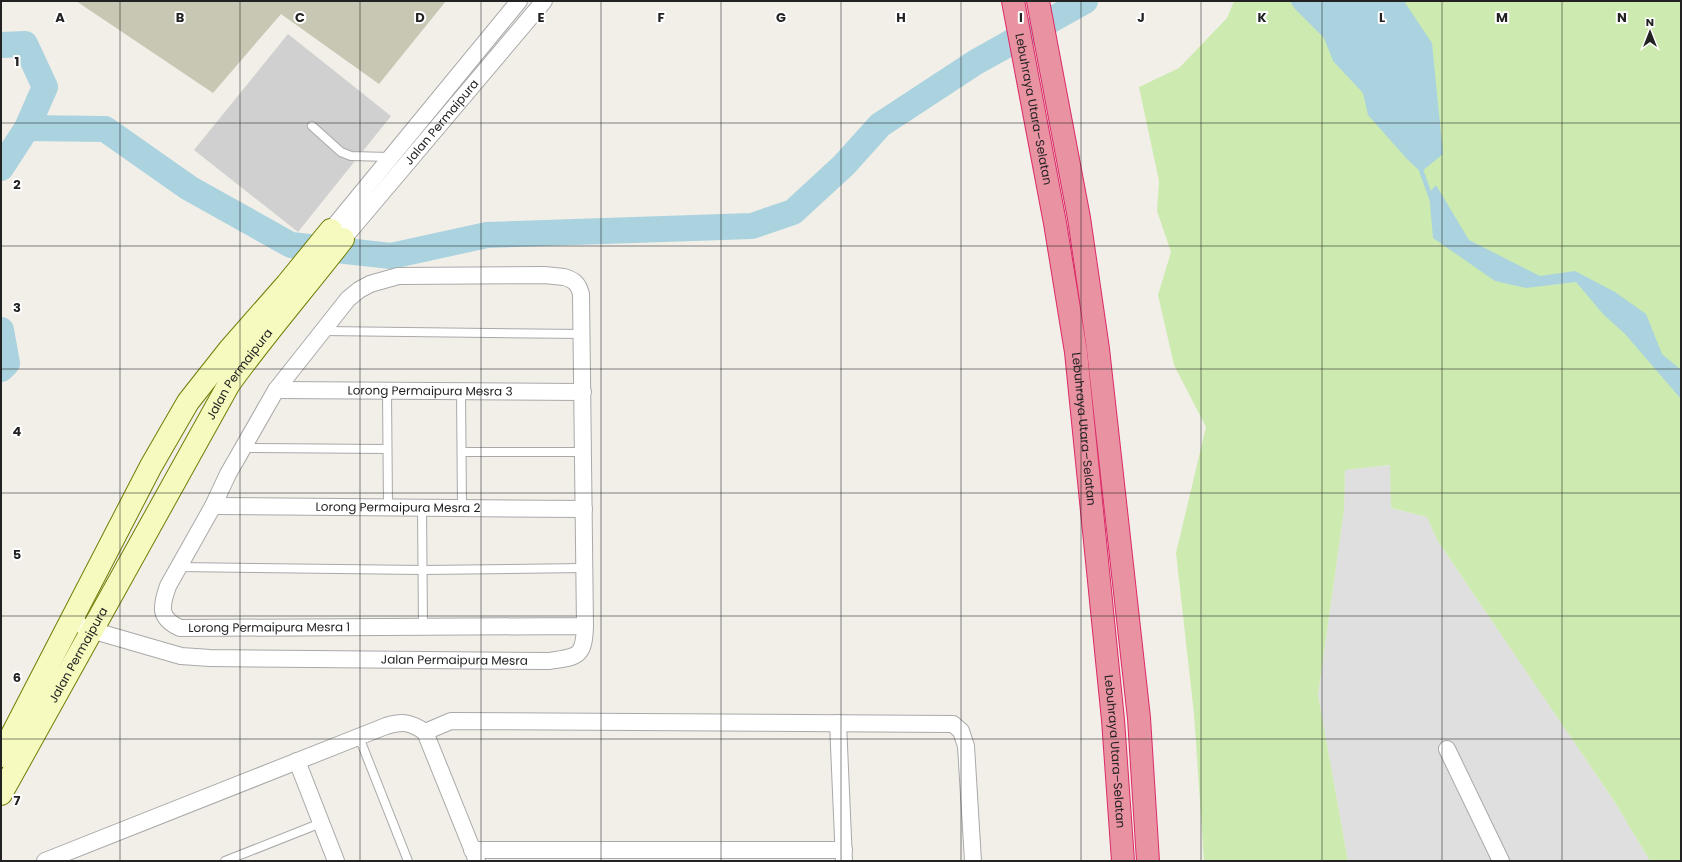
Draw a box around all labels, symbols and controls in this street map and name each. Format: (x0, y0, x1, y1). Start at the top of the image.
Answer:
text: A (55, 8, 65, 27)
text: B (176, 8, 185, 27)
text: C (295, 8, 305, 27)
text: D (415, 8, 425, 27)
text: E (537, 8, 545, 27)
text: F (657, 8, 665, 27)
text: G (776, 8, 786, 27)
text: H (896, 8, 906, 27)
text: I (1019, 8, 1023, 27)
text: J (1137, 8, 1145, 27)
text: K (1257, 8, 1267, 27)
text: L (1379, 8, 1385, 27)
text: M (1496, 8, 1508, 27)
text: N (1617, 8, 1627, 27)
north arrow (1630, 12, 1670, 52)
text: N (1646, 14, 1654, 30)
street label: Lebuhraya Utara–Selatan (1011, 32, 1057, 186)
text: 1 (15, 52, 19, 71)
street label: Jalan Permaipura (400, 75, 482, 168)
text: 2 (13, 175, 21, 194)
text: 3 (13, 298, 21, 317)
street label: Jalan Permaipura (202, 325, 276, 423)
street label: Lebuhraya Utara–Selatan (1068, 351, 1100, 506)
street label: Lorong Permaipura Mesra 3 (347, 381, 513, 400)
text: 4 (13, 422, 22, 441)
street label: Lorong Permaipura Mesra 2 (316, 498, 481, 516)
text: 5 (13, 545, 21, 564)
street label: Jalan Permaipura (44, 604, 111, 706)
street label: Lorong Permaipura Mesra 1 (188, 618, 350, 636)
street label: Jalan Permaipura Mesra (381, 651, 528, 669)
text: 6 (13, 668, 21, 687)
street label: Lebuhraya Utara–Selatan (1100, 674, 1130, 829)
text: 7 (14, 791, 21, 810)

